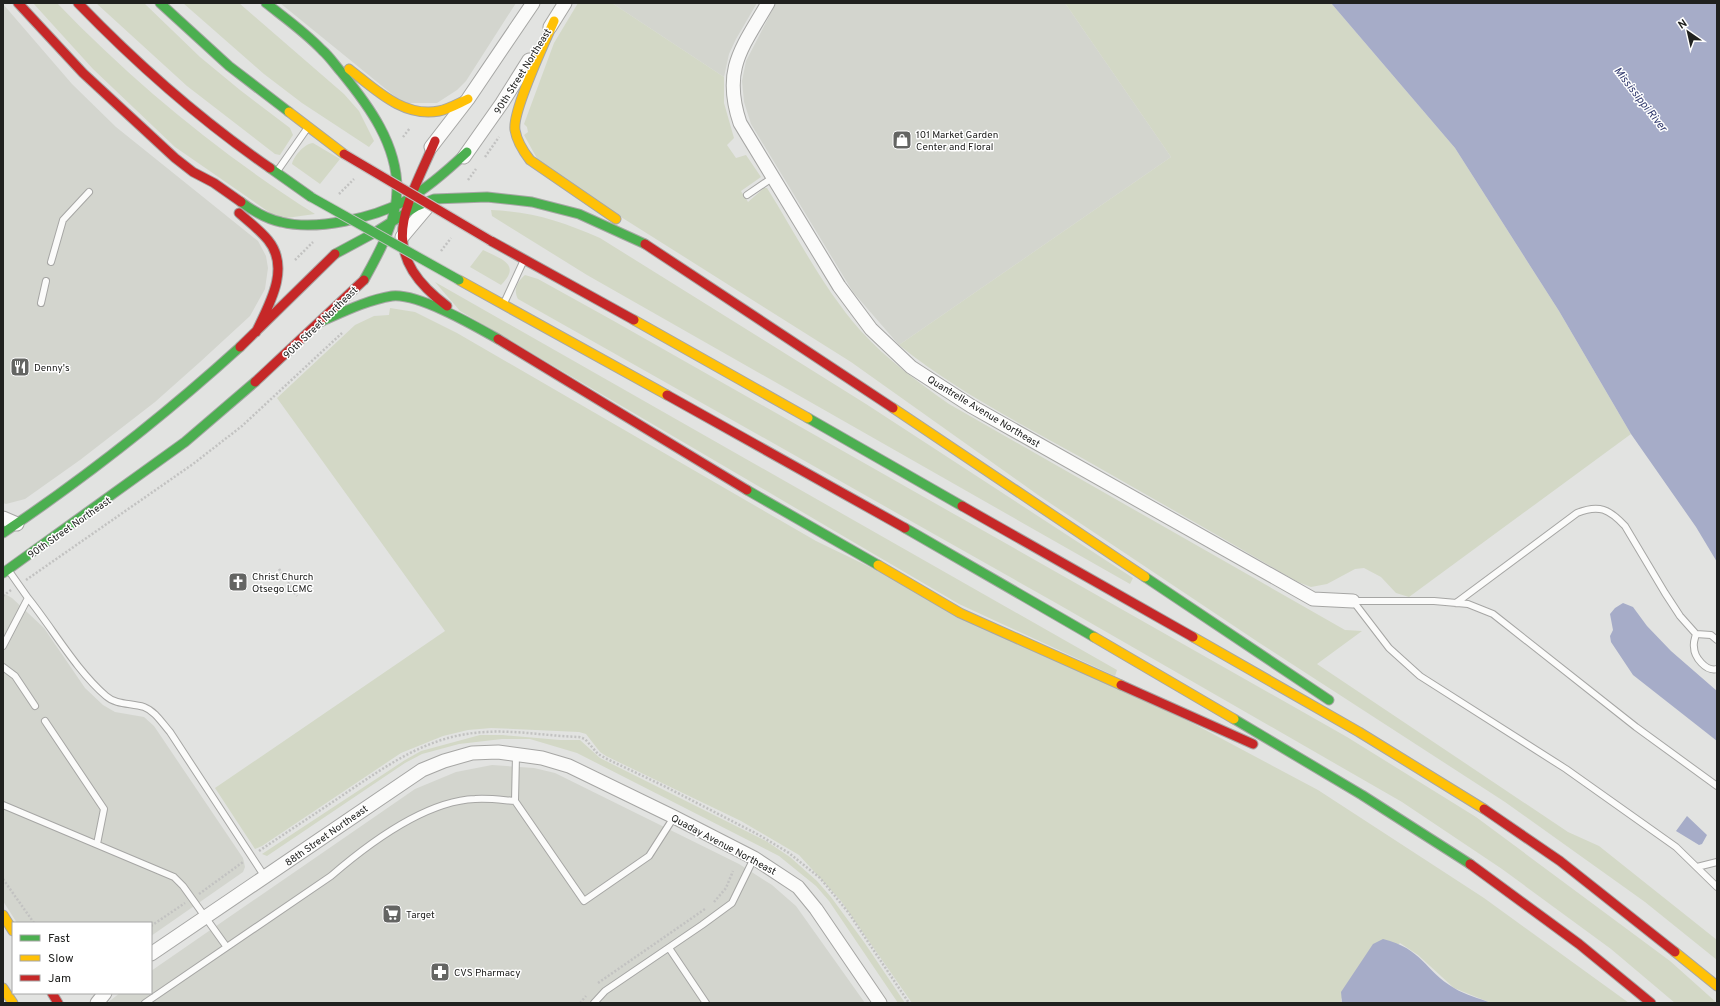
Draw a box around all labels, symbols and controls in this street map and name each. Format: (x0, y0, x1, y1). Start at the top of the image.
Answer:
north arrow (1668, 12, 1708, 52)
text: N (1676, 17, 1690, 33)
street label: 90th Street Northeast (492, 26, 555, 117)
water label: Mississippi River (1611, 64, 1670, 136)
shop icon: 101 Market Garden Center and Floral (891, 129, 913, 151)
place label: 101 Market Garden Center and Floral (916, 129, 998, 154)
street label: 90th Street Northeast (281, 284, 361, 362)
restaurant icon: Denny's (9, 356, 31, 378)
place label: Denny's (34, 362, 70, 375)
street label: Quantrelle Avenue Northeast (924, 373, 1042, 451)
street label: 90th Street Northeast (26, 494, 114, 562)
church icon: Christ Church Otsego LCMC (227, 571, 249, 593)
place label: Christ Church Otsego LCMC (252, 571, 313, 596)
street label: 88th Street Northeast (283, 803, 371, 870)
street label: Quaday Avenue Northeast (668, 812, 778, 879)
supermarket icon: Target (381, 903, 403, 925)
place label: Target (406, 909, 435, 922)
legend (12, 922, 152, 994)
text: Fast (48, 931, 70, 947)
text: Slow (48, 951, 74, 967)
pharmacy icon: CVS Pharmacy (429, 961, 451, 983)
place label: CVS Pharmacy (454, 967, 521, 980)
text: Jam (48, 971, 71, 987)

